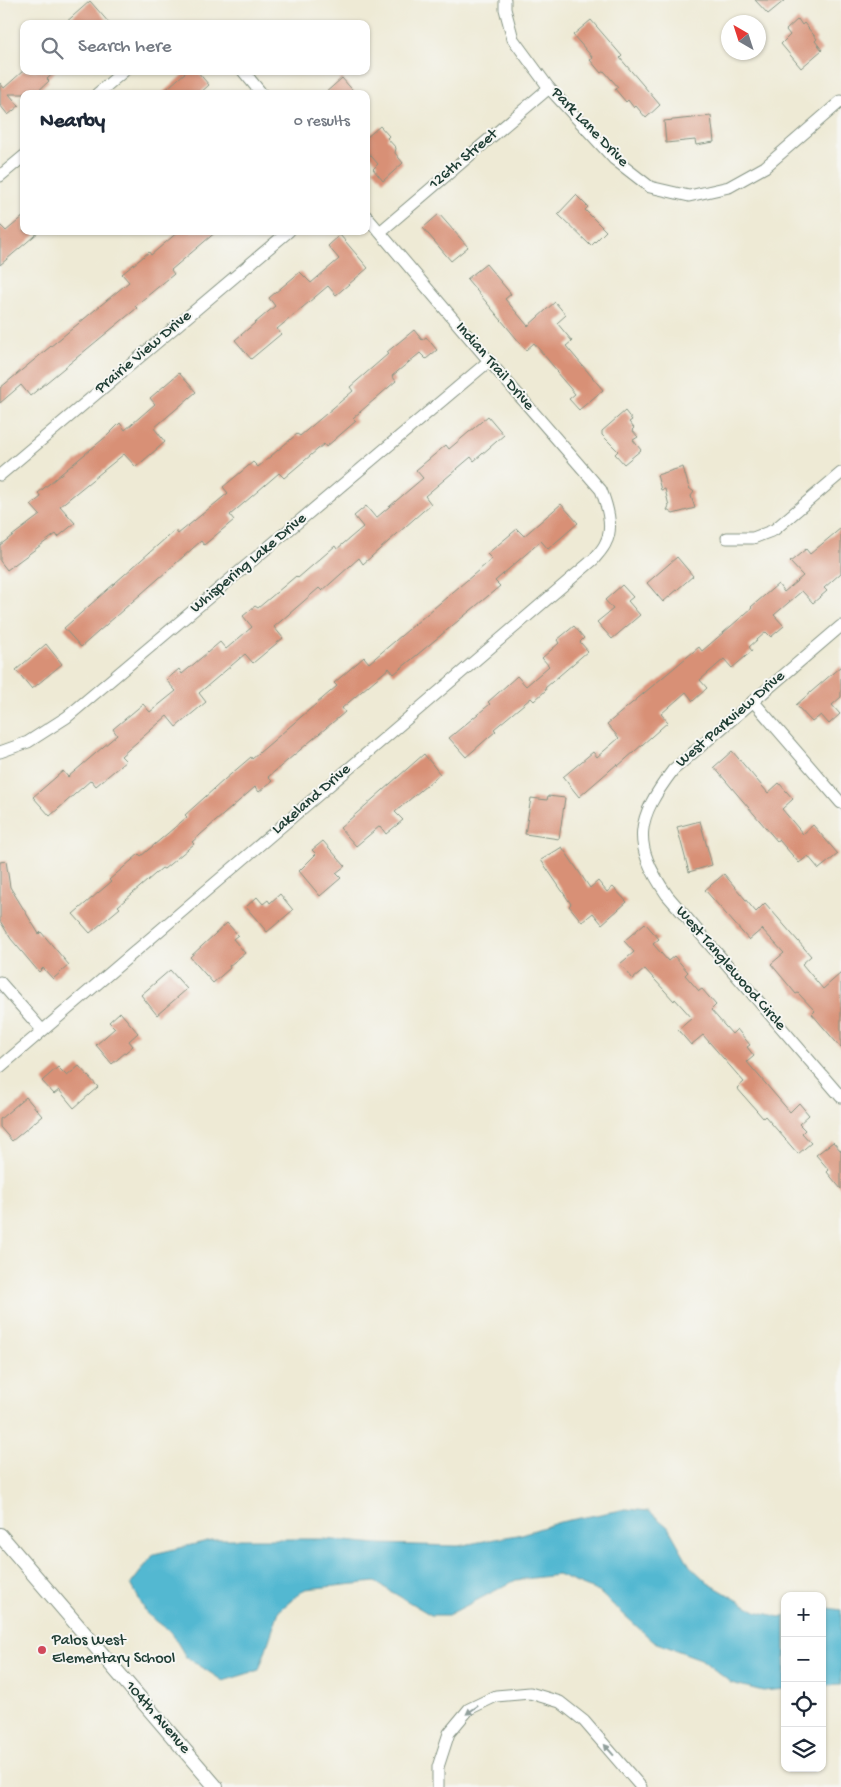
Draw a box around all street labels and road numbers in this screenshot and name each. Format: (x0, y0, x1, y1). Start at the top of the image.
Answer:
street label: Park Lane Drive (546, 83, 632, 172)
street label: 126th Street (425, 125, 503, 195)
street label: Prairie View Drive (91, 307, 197, 399)
street label: Indian Trail Drive (450, 319, 538, 416)
street label: Whispering Lake Drive (187, 509, 312, 618)
street label: West Parkview Drive (673, 667, 790, 773)
street label: Lakeland Drive (269, 760, 356, 839)
street label: West Tanglewood Circle (671, 903, 790, 1036)
street label: 104th Avenue (120, 1677, 194, 1759)

